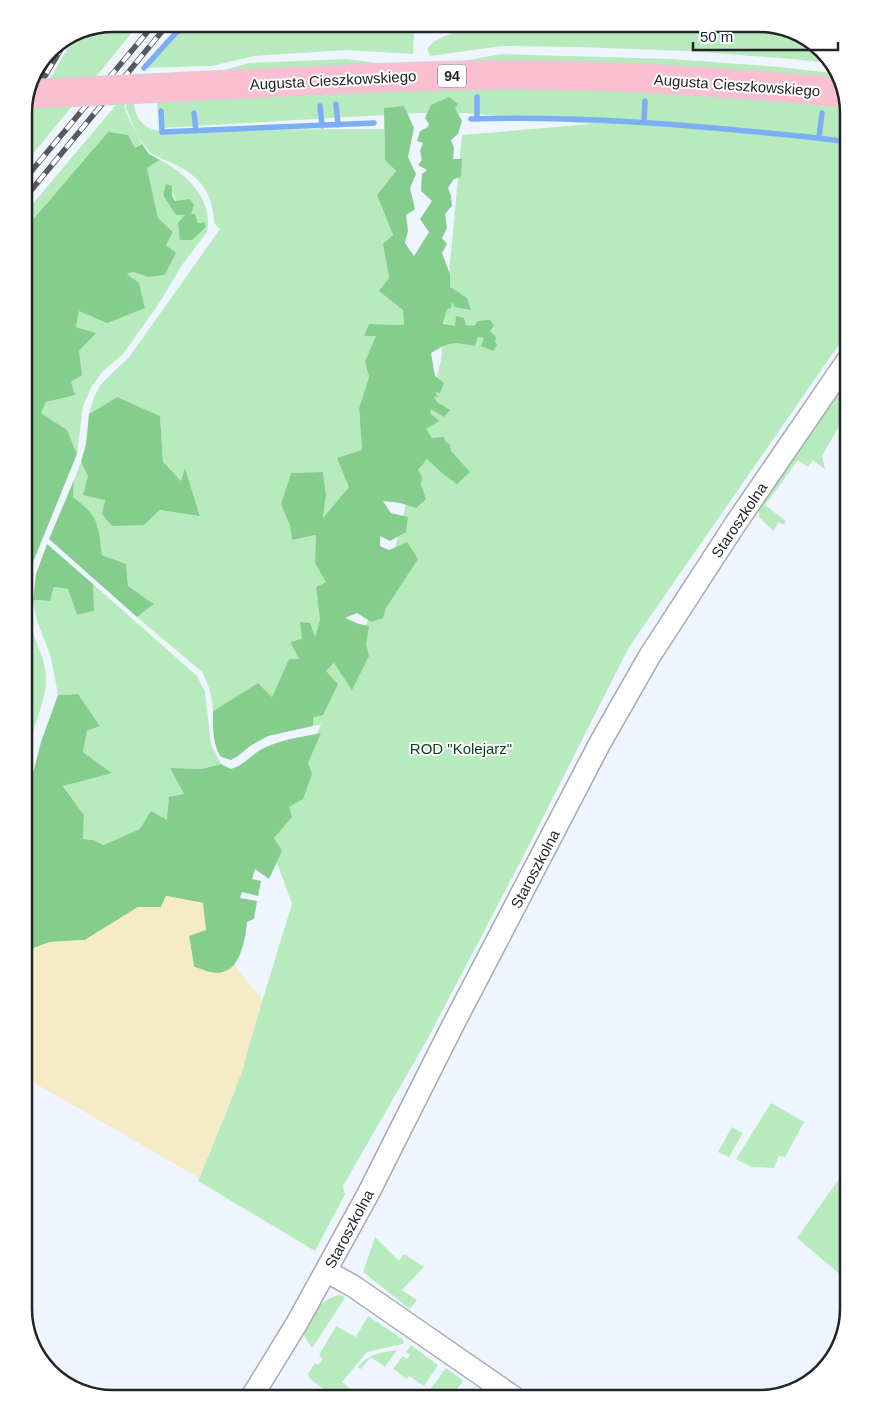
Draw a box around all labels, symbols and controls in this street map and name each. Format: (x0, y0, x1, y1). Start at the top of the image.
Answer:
scale bar (693, 20, 838, 52)
text: 50 m (700, 28, 733, 45)
road number: 94 (438, 64, 466, 88)
street label: Augusta Cieszkowskiego (249, 67, 417, 93)
street label: Augusta Cieszkowskiego (653, 71, 821, 99)
street label: Staroszkolna (708, 479, 771, 561)
park label: ROD "Kolejarz" (410, 740, 512, 757)
street label: Staroszkolna (507, 826, 563, 911)
street label: Staroszkolna (321, 1186, 377, 1271)

